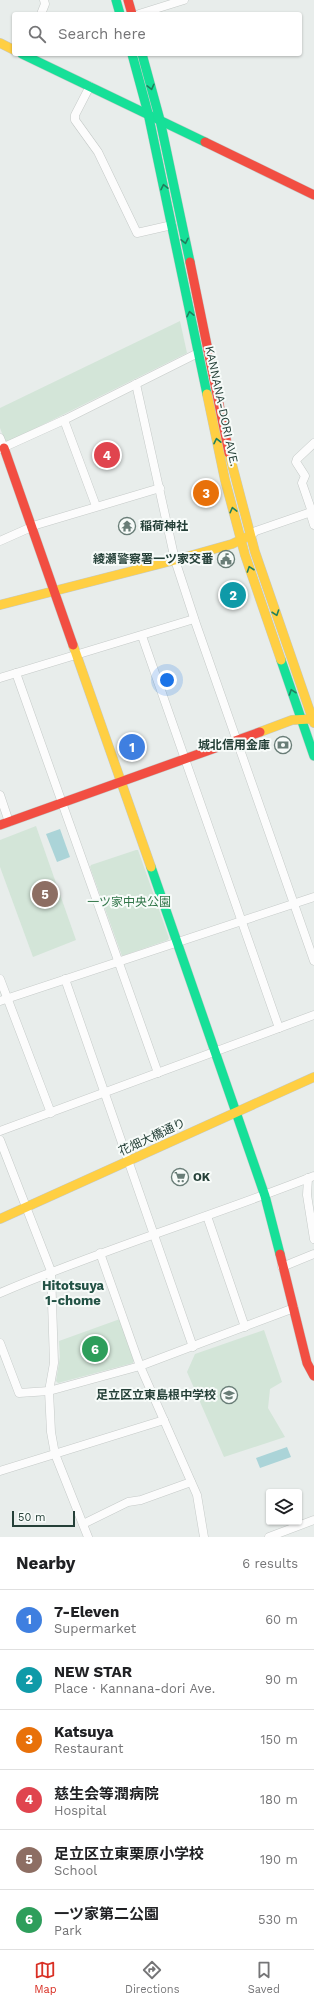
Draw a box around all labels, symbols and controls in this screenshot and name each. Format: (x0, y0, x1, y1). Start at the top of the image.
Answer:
search box (12, 12, 302, 56)
icon: search (26, 23, 48, 45)
text: Search here (58, 25, 146, 43)
one-way arrow (147, 84, 155, 90)
one-way arrow (160, 184, 168, 190)
one-way arrow (181, 238, 189, 244)
one-way arrow (186, 311, 195, 317)
street label: KANNANA-DORI AVE. (202, 345, 242, 467)
one-way arrow (213, 438, 221, 445)
pin: 4 (94, 440, 120, 470)
pin: 3 (193, 478, 219, 508)
one-way arrow (229, 507, 238, 514)
temple icon: 稲荷神社 (117, 516, 137, 536)
place label: 稲荷神社 (140, 519, 188, 533)
public building icon: 綾瀬警察署一ツ家交番 (216, 549, 236, 569)
place label: 綾瀬警察署一ツ家交番 (93, 552, 214, 566)
one-way arrow (246, 566, 255, 573)
pin: 2 (220, 580, 246, 610)
one-way arrow (271, 609, 280, 616)
your location (157, 670, 177, 690)
one-way arrow (288, 689, 297, 696)
pin: 1 (119, 732, 145, 762)
bank icon: 城北信用金庫 (273, 735, 293, 755)
place label: 城北信用金庫 (198, 738, 270, 752)
pin: 5 (32, 879, 58, 909)
park label: 一ツ家中央公園 (87, 895, 171, 909)
street label: 花畑大橋通り (116, 1115, 188, 1159)
supermarket icon: OK (170, 1167, 190, 1187)
place label: OK (193, 1170, 211, 1184)
district label: Hitotsuya 1-chome (42, 1278, 105, 1308)
pin: 6 (82, 1334, 108, 1364)
school or university icon: 足立区立東島根中学校 (219, 1385, 239, 1405)
place label: 足立区立東島根中学校 (96, 1388, 216, 1402)
map controls (266, 1489, 302, 1525)
button: layers (266, 1489, 302, 1525)
scale bar (12, 1509, 75, 1528)
text: 50 m (18, 1511, 45, 1524)
text: Nearby (16, 1553, 75, 1573)
text: 6 results (242, 1556, 298, 1571)
text: 7-Eleven (54, 1603, 119, 1621)
text: 1 (26, 1612, 32, 1627)
text: 60 m (265, 1612, 298, 1627)
text: Supermarket (54, 1621, 136, 1636)
text: NEW STAR (54, 1663, 132, 1681)
text: 2 (25, 1672, 33, 1687)
text: 90 m (265, 1672, 298, 1687)
text: Place · Kannana-dori Ave. (54, 1681, 215, 1696)
text: Katsuya (54, 1723, 114, 1741)
text: 3 (25, 1732, 33, 1747)
text: 150 m (260, 1732, 298, 1747)
text: Restaurant (54, 1741, 124, 1756)
text: 慈生会等潤病院 (54, 1785, 159, 1803)
text: 4 (25, 1792, 33, 1807)
text: 180 m (260, 1792, 298, 1807)
text: Hospital (54, 1803, 106, 1818)
text: 足立区立東栗原小学校 (54, 1845, 204, 1863)
text: 5 (25, 1852, 33, 1867)
text: 190 m (260, 1852, 298, 1867)
text: School (54, 1863, 97, 1878)
text: 一ツ家第二公園 (54, 1905, 159, 1923)
text: 6 (25, 1912, 33, 1927)
text: 530 m (258, 1912, 298, 1927)
text: Park (54, 1923, 82, 1938)
tab: Map (34, 1959, 57, 1996)
tab: Directions (125, 1959, 179, 1996)
tab: Saved (248, 1959, 280, 1996)

